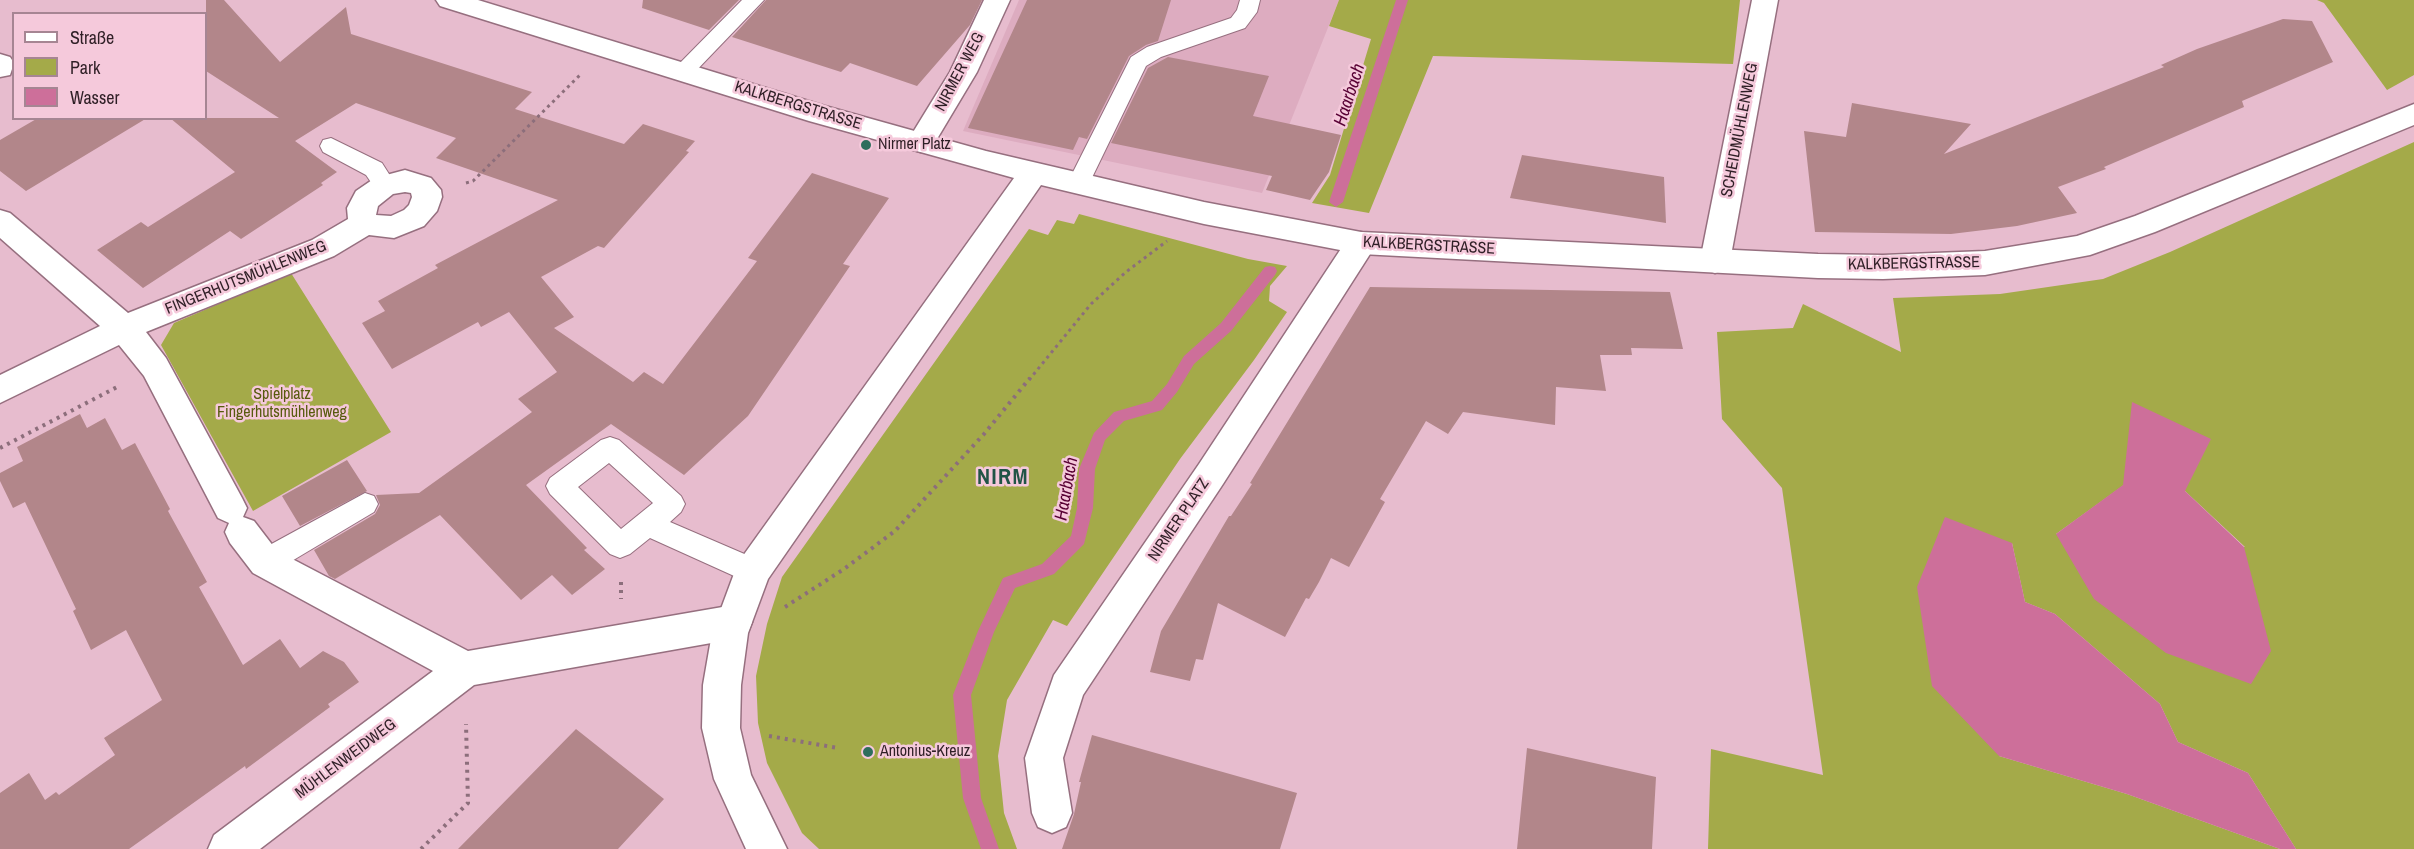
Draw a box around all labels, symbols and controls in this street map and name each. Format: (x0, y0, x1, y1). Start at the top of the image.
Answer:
legend (12, 12, 207, 120)
text: Straße (70, 25, 114, 50)
street label: NIRMER WEG (931, 29, 989, 115)
text: Park (70, 55, 100, 80)
water label: Haarbach (1330, 61, 1370, 129)
street label: SCHEIDMÜHLENWEG (1718, 61, 1762, 199)
street label: KALKBERGSTRASSE (732, 78, 864, 134)
text: Wasser (70, 85, 119, 110)
place label: Nirmer Platz (878, 135, 951, 155)
marker: Nirmer Platz (859, 138, 873, 152)
street label: KALKBERGSTRASSE (1363, 233, 1495, 259)
street label: FINGERHUTSMÜHLENWEG (163, 237, 329, 319)
street label: KALKBERGSTRASSE (1848, 253, 1980, 275)
park label: Spielplatz Fingerhutsmühlenweg (217, 385, 347, 423)
water label: Haarbach (1051, 456, 1083, 522)
district label: NIRM (977, 465, 1029, 491)
street label: NIRMER PLATZ (1144, 475, 1214, 565)
street label: MÜHLENWEIDWEG (292, 715, 400, 803)
place label: Antonius-Kreuz (880, 742, 970, 762)
marker: Antonius-Kreuz (861, 745, 875, 759)

